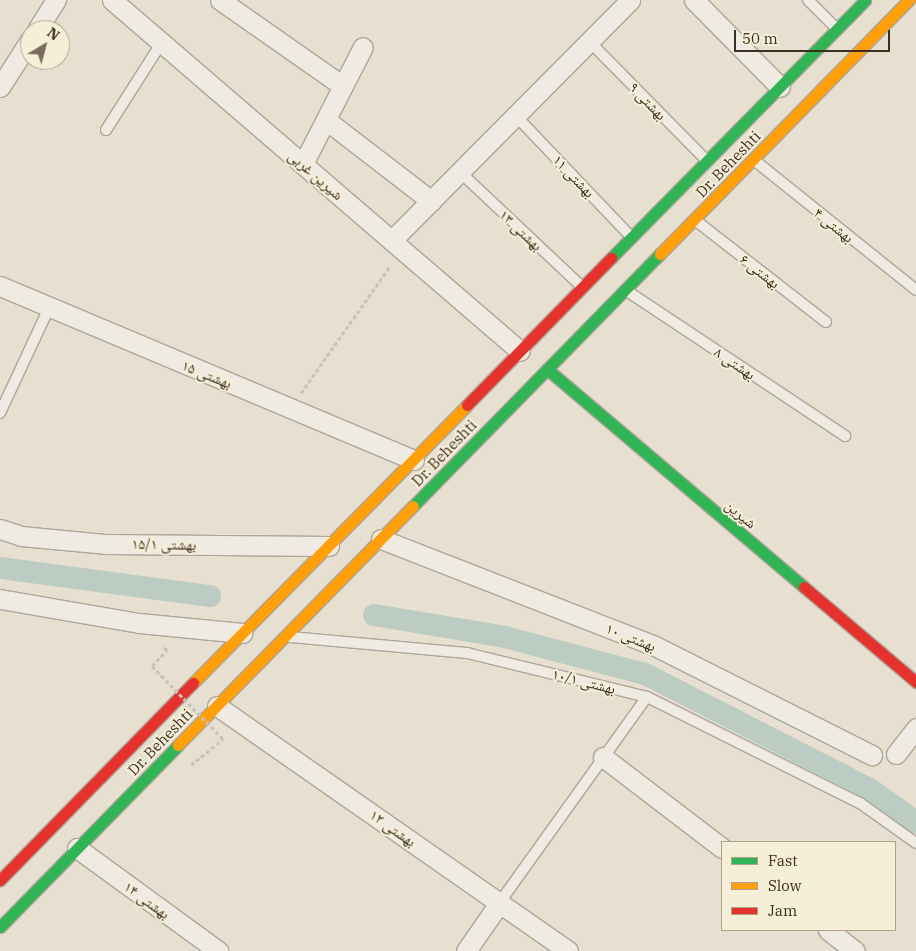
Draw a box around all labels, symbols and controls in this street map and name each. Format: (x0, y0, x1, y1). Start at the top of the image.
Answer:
north arrow (20, 20, 70, 70)
scale bar (736, 20, 892, 52)
text: N (44, 23, 63, 44)
text: 50 m (742, 29, 778, 48)
street label: بهشتی ۹ (626, 78, 670, 124)
street label: Dr. Beheshti (692, 127, 764, 201)
street label: شیرین غربی (285, 146, 347, 204)
street label: بهشتی ۱۱ (549, 151, 599, 201)
street label: بهشتی ۴ (811, 204, 857, 246)
street label: بهشتی ۱۳ (496, 206, 546, 254)
street label: بهشتی ۶ (736, 250, 784, 292)
street label: بهشتی ۸ (711, 343, 759, 383)
street label: بهشتی ۱۵ (179, 356, 235, 392)
street label: Dr. Beheshti (408, 416, 480, 490)
street label: شیرین (722, 496, 760, 532)
street label: بهشتی ۱۵/۱ (132, 534, 196, 554)
street label: بهشتی ۱۰ (603, 619, 659, 655)
street label: بهشتی ۱۰/۱ (550, 664, 618, 698)
street label: Dr. Beheshti (124, 705, 196, 779)
street label: بهشتی ۱۲ (366, 806, 420, 850)
legend (721, 841, 896, 931)
text: Fast (768, 851, 798, 870)
text: Slow (768, 876, 801, 895)
street label: بهشتی ۱۴ (120, 877, 174, 923)
text: Jam (768, 901, 797, 920)

